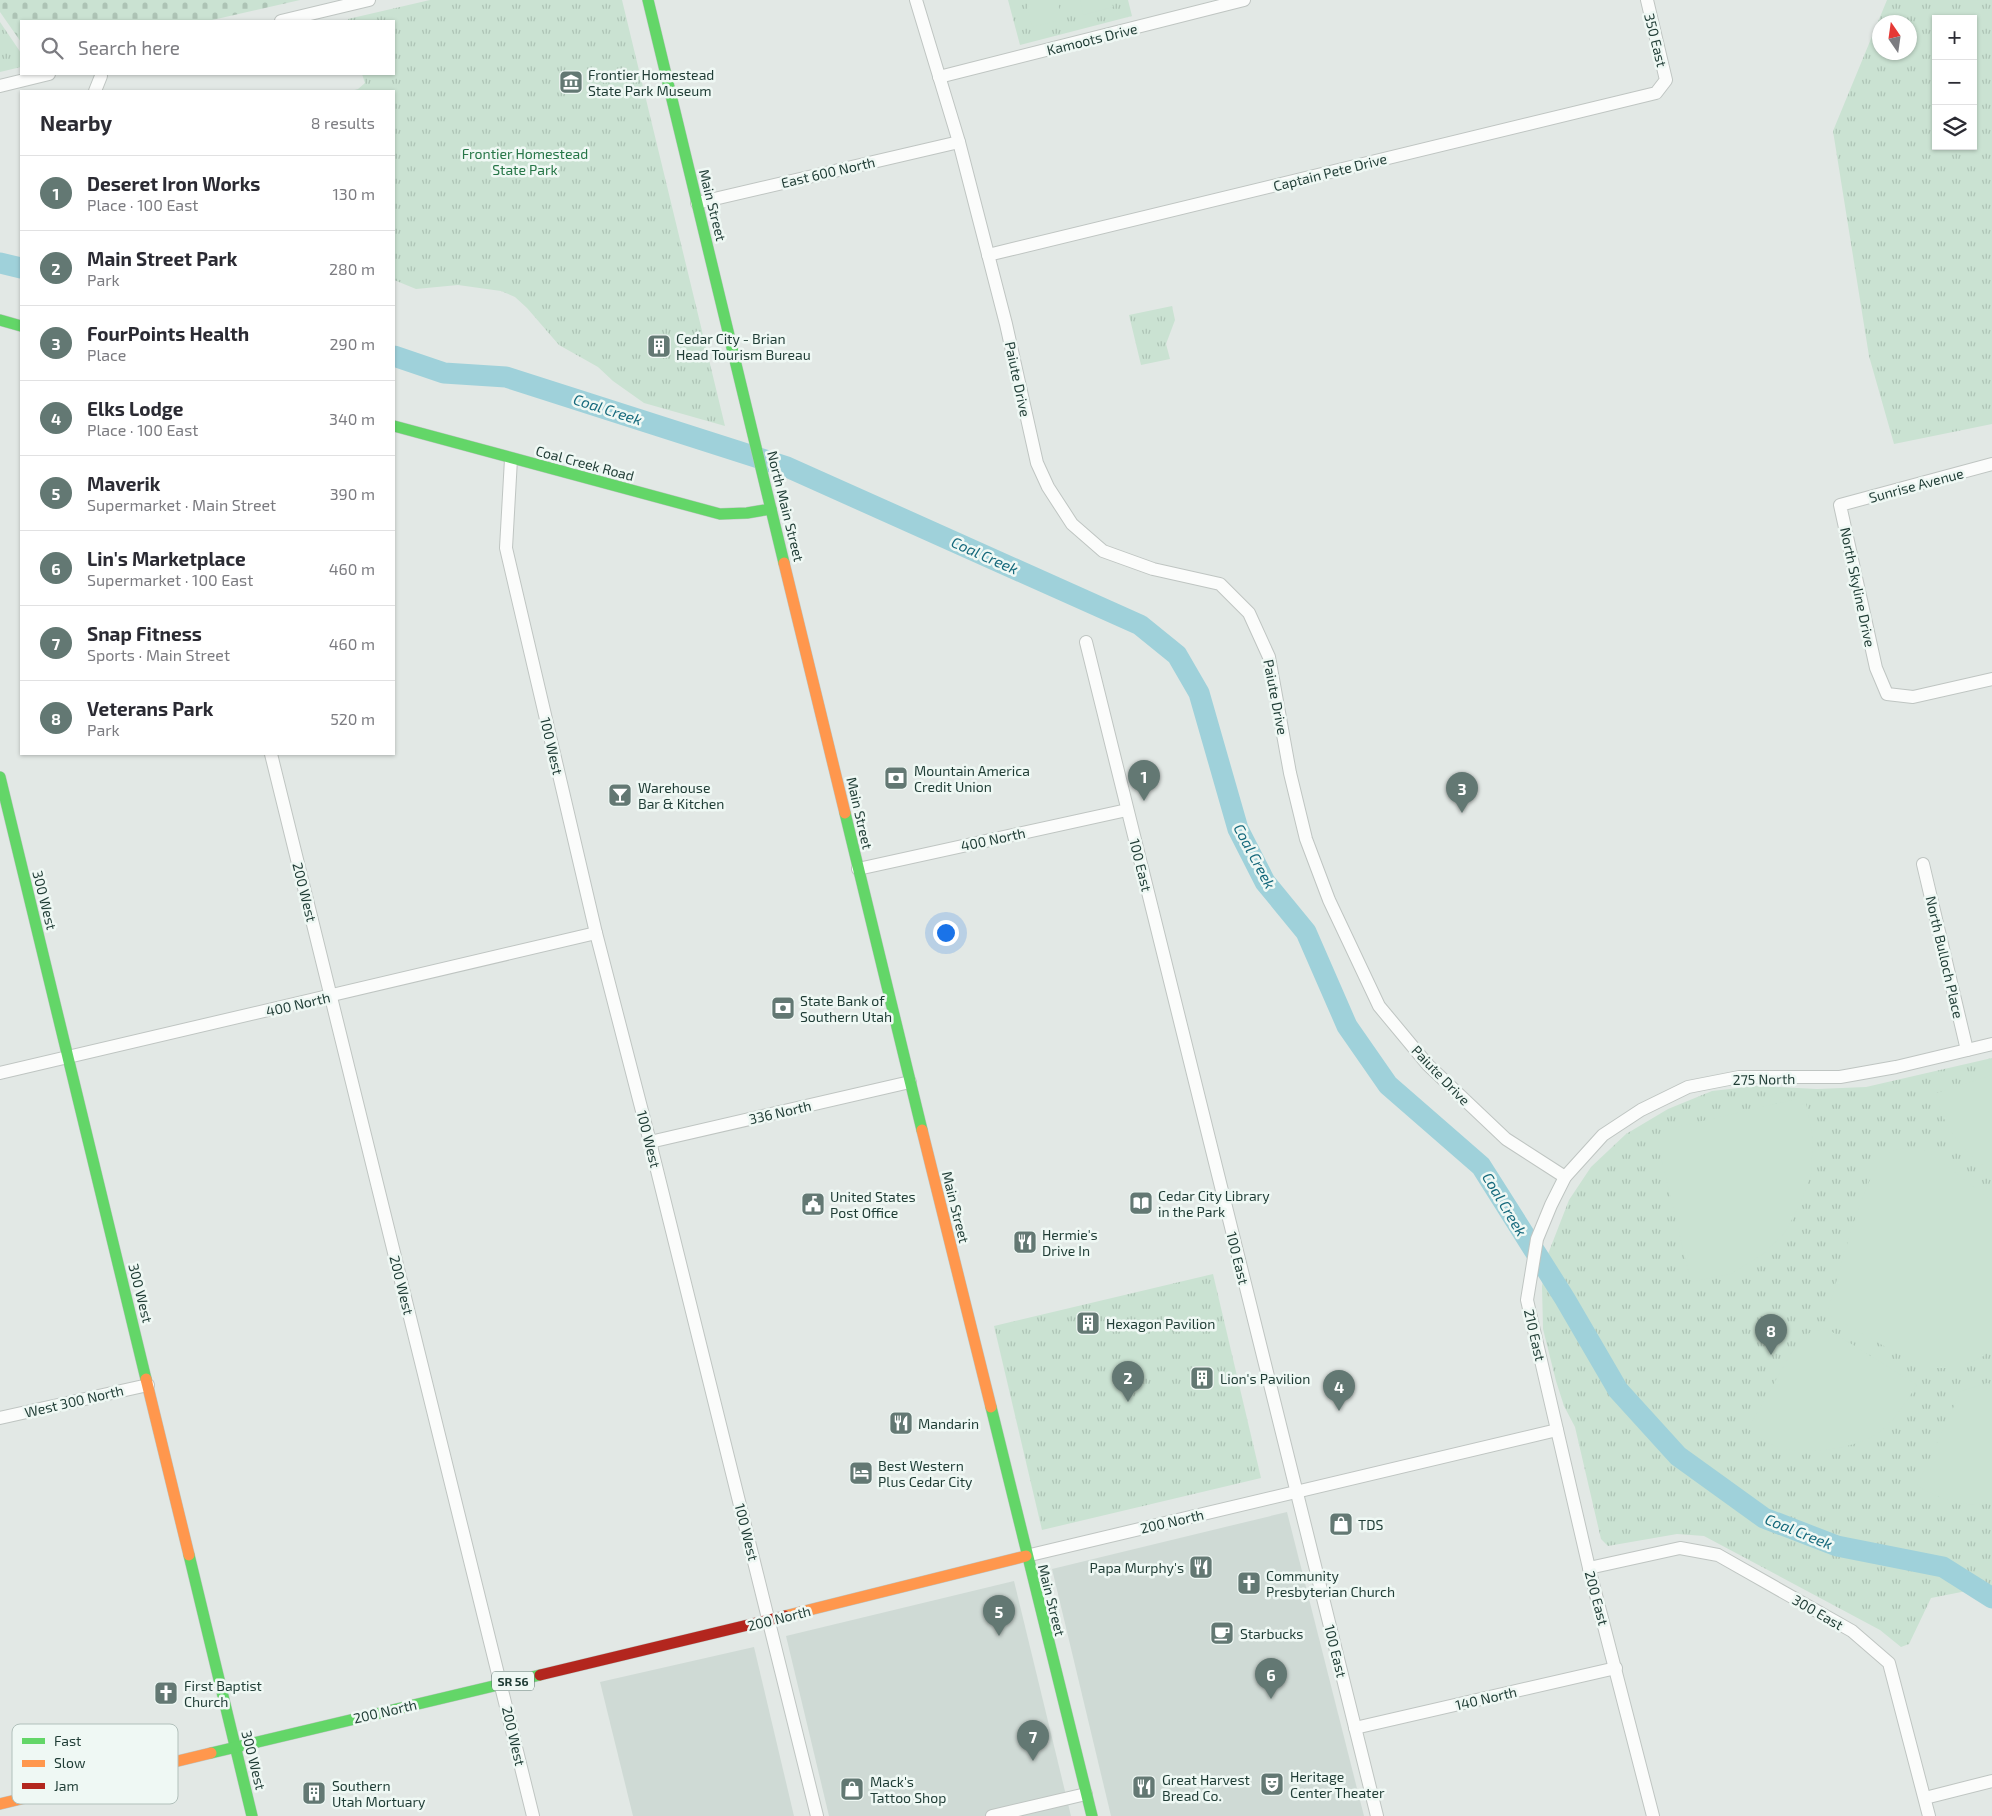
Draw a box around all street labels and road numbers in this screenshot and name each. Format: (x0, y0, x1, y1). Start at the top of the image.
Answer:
street label: 350 East (1641, 11, 1671, 69)
street label: Kamoots Drive (1045, 20, 1139, 58)
street label: Captain Pete Drive (1271, 150, 1389, 194)
street label: East 600 North (779, 153, 877, 191)
street label: Main Street (696, 167, 730, 243)
street label: Paiute Drive (1002, 340, 1034, 418)
street label: Coal Creek Road (534, 442, 636, 484)
street label: North Main Street (764, 449, 808, 563)
street label: Sunrise Avenue (1867, 464, 1965, 506)
street label: North Skyline Drive (1837, 526, 1879, 648)
street label: Paiute Drive (1260, 658, 1292, 736)
street label: 100 West (537, 716, 567, 776)
street label: Main Street (843, 775, 877, 851)
street label: 400 North (959, 824, 1027, 854)
street label: 100 East (1126, 837, 1156, 893)
street label: 200 West (289, 861, 321, 923)
street label: 300 West (29, 869, 61, 931)
street label: North Bulloch Place (1923, 894, 1967, 1020)
street label: 400 North (264, 988, 332, 1020)
street label: Paiute Drive (1408, 1042, 1474, 1108)
street label: 275 North (1733, 1070, 1795, 1088)
street label: 336 North (747, 1097, 813, 1127)
street label: 100 West (634, 1109, 664, 1169)
street label: Main Street (939, 1169, 973, 1245)
street label: 100 East (1223, 1230, 1253, 1286)
street label: 200 West (386, 1254, 418, 1316)
street label: 300 West (125, 1262, 157, 1324)
street label: 210 East (1521, 1307, 1549, 1363)
street label: West 300 North (23, 1381, 125, 1421)
street label: 100 West (732, 1502, 762, 1562)
street label: 200 North (1139, 1505, 1205, 1537)
street label: Main Street (1035, 1562, 1069, 1638)
street label: 200 East (1582, 1569, 1612, 1627)
street label: 300 East (1790, 1591, 1846, 1633)
street label: 200 North (746, 1602, 812, 1634)
street label: 100 East (1321, 1623, 1351, 1679)
road number: SR 56 (492, 1672, 534, 1690)
street label: 140 North (1454, 1683, 1518, 1713)
street label: 200 North (352, 1695, 418, 1727)
street label: 200 West (499, 1705, 529, 1767)
street label: 300 West (238, 1729, 270, 1791)

